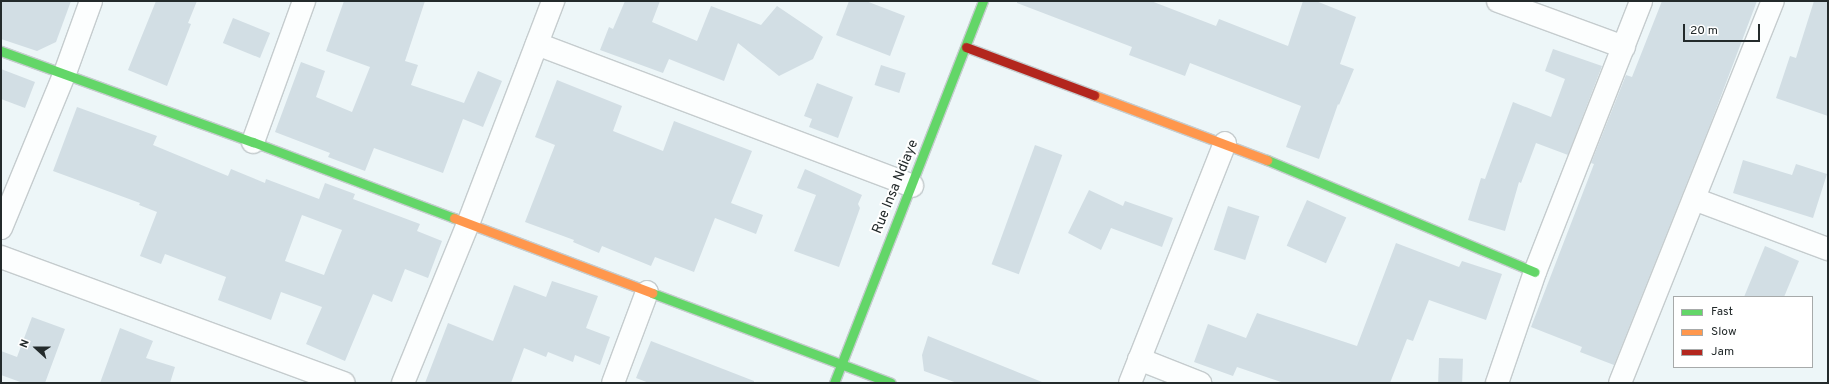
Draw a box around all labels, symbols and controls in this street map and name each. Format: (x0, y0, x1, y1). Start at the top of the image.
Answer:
scale bar (1685, 16, 1762, 42)
text: 20 m (1690, 23, 1718, 39)
street label: Rue Insa Ndiaye (869, 137, 923, 237)
legend (1673, 296, 1813, 368)
text: Fast (1711, 304, 1733, 320)
text: Slow (1711, 324, 1737, 340)
north arrow (16, 328, 56, 368)
text: N (17, 338, 33, 350)
text: Jam (1711, 344, 1734, 360)

